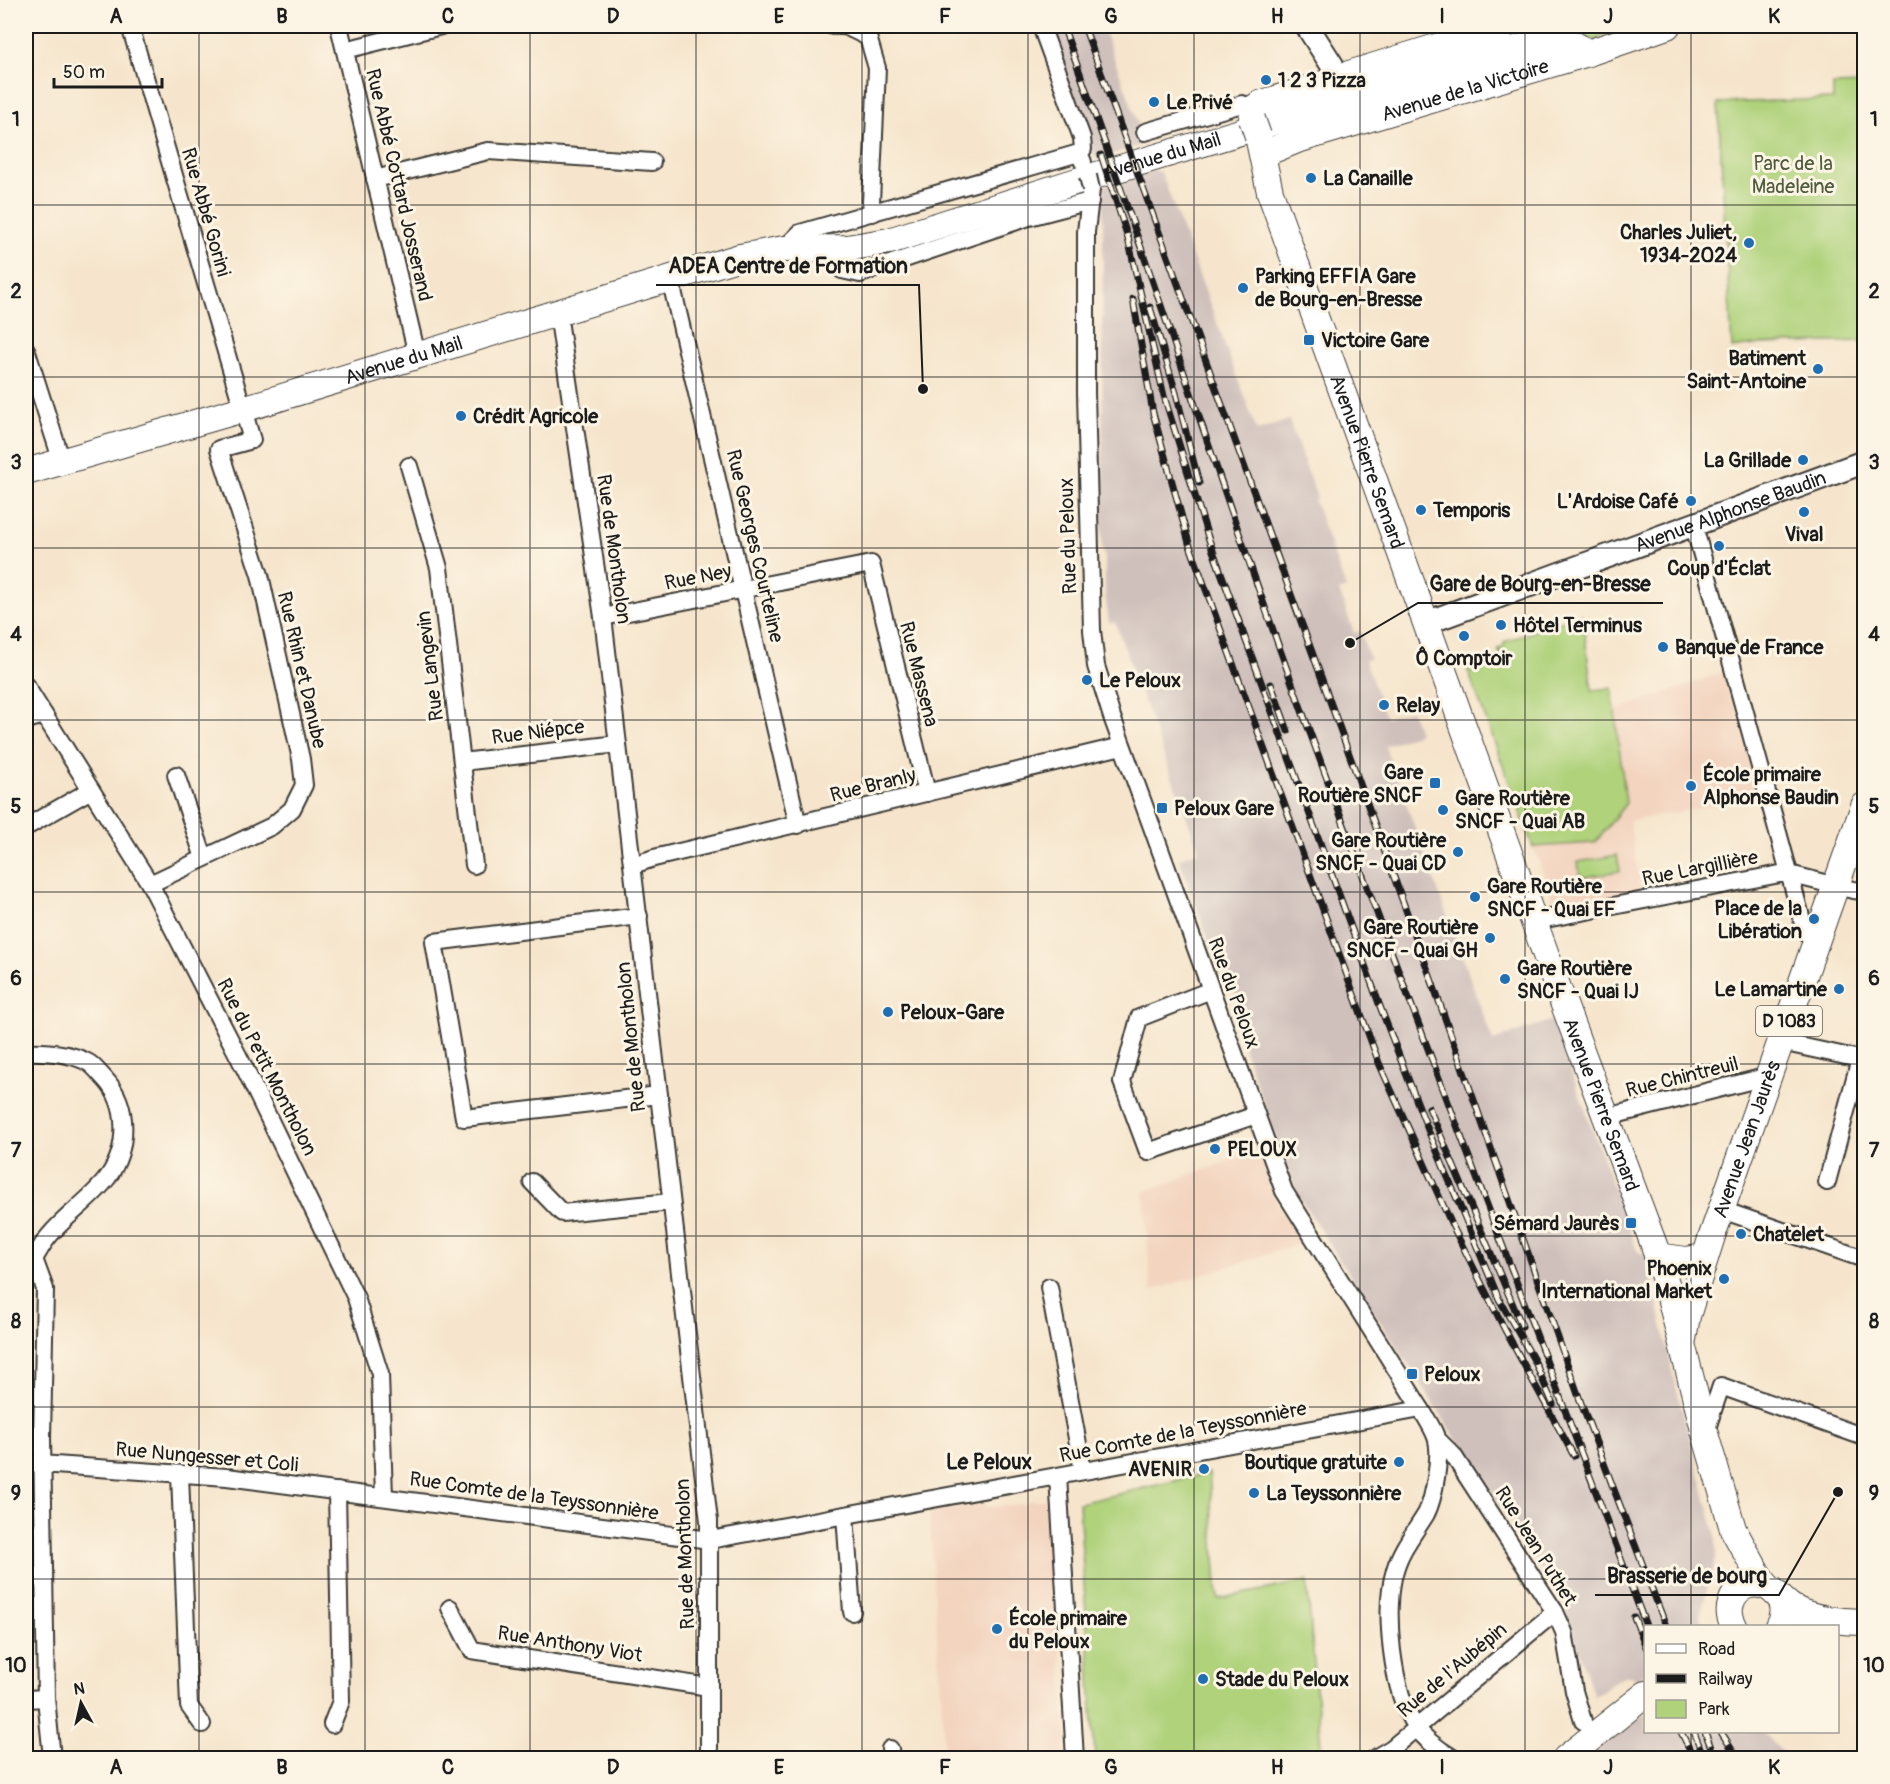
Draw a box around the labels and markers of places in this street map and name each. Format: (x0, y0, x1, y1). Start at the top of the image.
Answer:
place label: 1 2 3 Pizza (1278, 68, 1366, 93)
marker: 1 2 3 Pizza (1259, 73, 1273, 87)
place label: Le Privé (1166, 90, 1233, 115)
marker: Le Privé (1147, 95, 1161, 109)
place label: La Canaille (1323, 166, 1414, 191)
marker: La Canaille (1304, 171, 1318, 185)
place label: Charles Juliet, 1934-2024 (1620, 220, 1737, 268)
marker: Charles Juliet, 1934-2024 (1742, 236, 1756, 250)
callout: ADEA Centre de Formation (656, 246, 919, 285)
place label: Parking EFFIA Gare de Bourg-en-Bresse (1255, 264, 1423, 312)
marker: Parking EFFIA Gare de Bourg-en-Bresse (1236, 281, 1250, 295)
place label: Victoire Gare (1321, 328, 1430, 353)
marker: Victoire Gare (1302, 333, 1316, 347)
place label: Batiment Saint-Antoine (1687, 346, 1807, 394)
marker: Batiment Saint-Antoine (1811, 362, 1825, 376)
place label: Crédit Agricole (473, 404, 599, 429)
marker: Crédit Agricole (454, 409, 468, 423)
place label: La Grillade (1703, 448, 1792, 473)
marker: La Grillade (1796, 453, 1810, 467)
place label: L'Ardoise Café (1557, 489, 1679, 514)
marker: L'Ardoise Café (1684, 494, 1698, 508)
place label: Temporis (1432, 498, 1510, 523)
marker: Temporis (1414, 503, 1428, 517)
marker: Vival (1797, 505, 1811, 519)
place label: Vival (1784, 522, 1824, 547)
marker: Coup d'Éclat (1712, 539, 1726, 553)
place label: Coup d'Éclat (1667, 556, 1772, 581)
callout: Gare de Bourg-en-Bresse (1418, 564, 1663, 603)
place label: Hôtel Terminus (1513, 613, 1642, 638)
marker: Hôtel Terminus (1494, 618, 1508, 632)
marker: Ô Comptoir (1457, 629, 1471, 643)
place label: Banque de France (1675, 635, 1825, 660)
marker: Banque de France (1656, 640, 1670, 654)
place label: Ô Comptoir (1415, 646, 1513, 671)
place label: Le Peloux (1099, 668, 1181, 693)
marker: Le Peloux (1080, 673, 1094, 687)
place label: Relay (1396, 693, 1441, 718)
marker: Relay (1377, 698, 1391, 712)
place label: Gare Routière SNCF (1298, 760, 1424, 808)
place label: École primaire Alphonse Baudin (1703, 762, 1839, 810)
marker: Gare Routière SNCF (1428, 776, 1442, 790)
marker: École primaire Alphonse Baudin (1684, 779, 1698, 793)
place label: Gare Routière SNCF - Quai AB (1455, 786, 1585, 834)
place label: Peloux Gare (1174, 796, 1275, 821)
marker: Peloux Gare (1155, 801, 1169, 815)
marker: Gare Routière SNCF - Quai AB (1436, 803, 1450, 817)
place label: Gare Routière SNCF - Quai CD (1315, 828, 1447, 876)
marker: Gare Routière SNCF - Quai CD (1451, 845, 1465, 859)
place label: Gare Routière SNCF - Quai EF (1487, 874, 1616, 922)
marker: Gare Routière SNCF - Quai EF (1468, 890, 1482, 904)
place label: Place de la Libération (1714, 896, 1802, 944)
marker: Place de la Libération (1807, 912, 1821, 926)
place label: Gare Routière SNCF - Quai GH (1346, 915, 1479, 963)
marker: Gare Routière SNCF - Quai GH (1483, 931, 1497, 945)
place label: Gare Routière SNCF - Quai IJ (1517, 956, 1639, 1004)
marker: Gare Routière SNCF - Quai IJ (1498, 972, 1512, 986)
place label: Le Lamartine (1714, 977, 1828, 1002)
marker: Le Lamartine (1832, 982, 1846, 996)
place label: Peloux-Gare (900, 1000, 1005, 1025)
marker: Peloux-Gare (881, 1005, 895, 1019)
place label: PELOUX (1227, 1137, 1297, 1162)
marker: PELOUX (1208, 1142, 1222, 1156)
place label: Sémard Jaurès (1493, 1211, 1619, 1236)
marker: Sémard Jaurès (1624, 1216, 1638, 1230)
place label: Chatelet (1753, 1222, 1825, 1247)
marker: Chatelet (1734, 1227, 1748, 1241)
place label: Phoenix International Market (1541, 1256, 1713, 1304)
marker: Phoenix International Market (1717, 1272, 1731, 1286)
place label: Peloux (1424, 1362, 1480, 1387)
marker: Peloux (1405, 1367, 1419, 1381)
place label: Boutique gratuite (1244, 1450, 1388, 1475)
marker: Boutique gratuite (1392, 1455, 1406, 1469)
place label: AVENIR (1128, 1457, 1192, 1482)
marker: AVENIR (1197, 1462, 1211, 1476)
place label: La Teyssonnière (1266, 1481, 1402, 1506)
marker: La Teyssonnière (1247, 1486, 1261, 1500)
callout: Brasserie de bourg (1595, 1556, 1779, 1595)
place label: École primaire du Peloux (1009, 1606, 1128, 1654)
marker: École primaire du Peloux (990, 1622, 1004, 1636)
place label: Stade du Peloux (1215, 1667, 1349, 1692)
marker: Stade du Peloux (1196, 1672, 1210, 1686)

